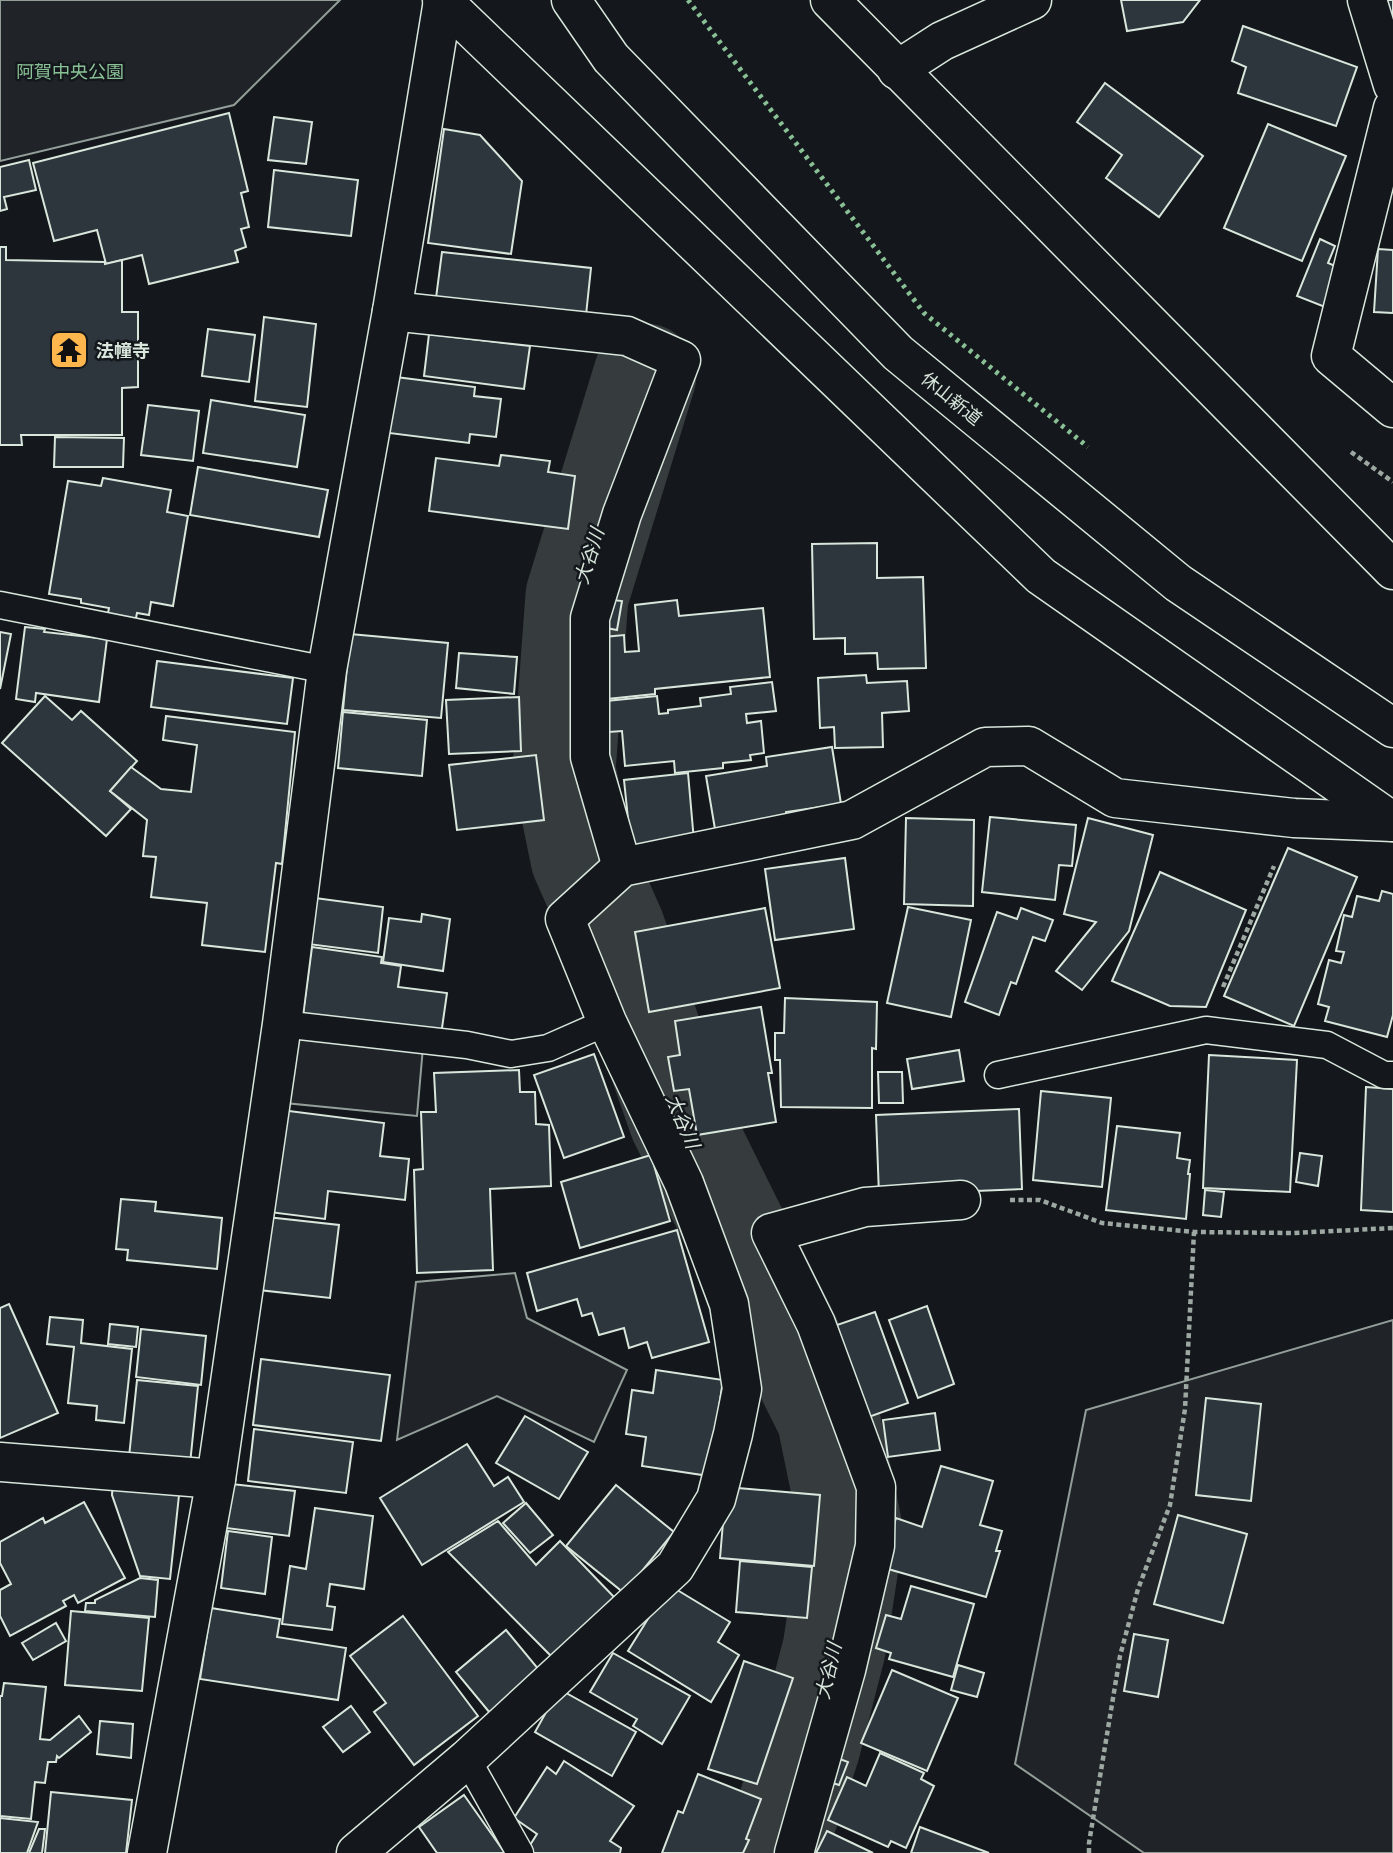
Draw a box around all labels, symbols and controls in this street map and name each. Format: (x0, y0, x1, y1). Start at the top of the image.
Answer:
park label: 阿賀中央公園 (16, 59, 124, 83)
temple icon: 法幢寺 (48, 329, 90, 371)
place label: 法幢寺 (96, 338, 150, 362)
street label: 休山新道 (916, 366, 988, 430)
water label: 大谷川 (568, 523, 610, 587)
water label: 大谷川 (660, 1090, 707, 1154)
water label: 大谷川 (809, 1638, 848, 1702)

